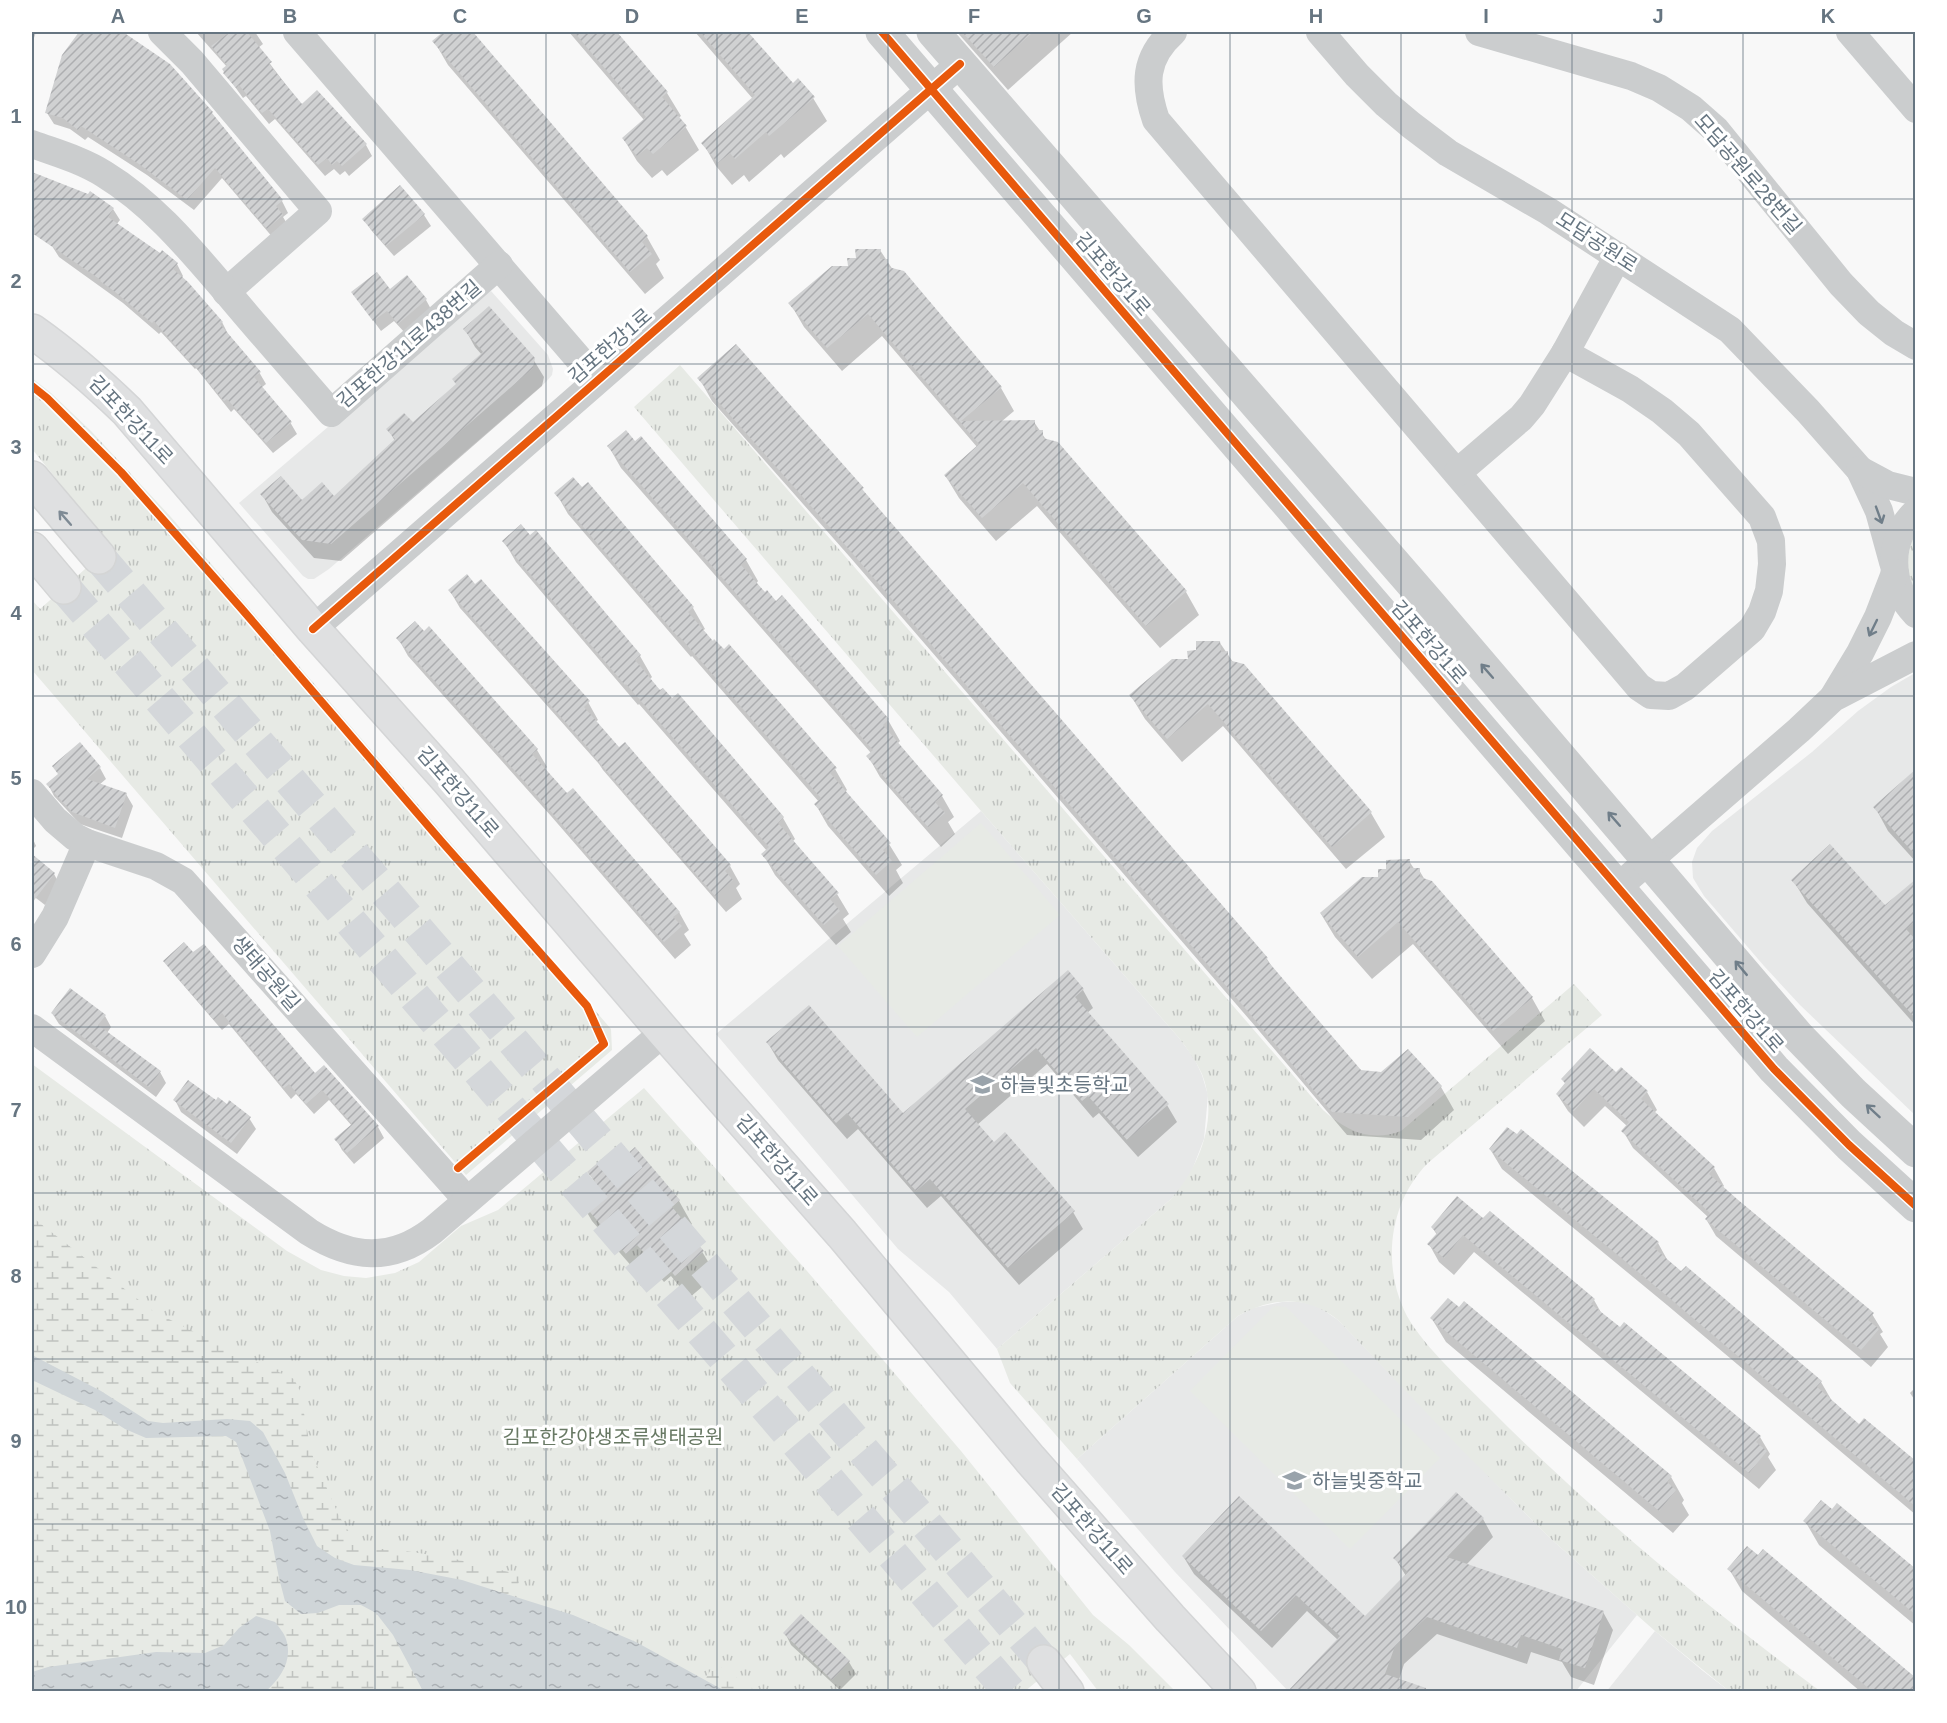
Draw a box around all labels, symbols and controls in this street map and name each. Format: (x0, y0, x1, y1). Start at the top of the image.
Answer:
text: A (111, 5, 125, 27)
text: B (283, 5, 297, 27)
text: C (453, 5, 467, 27)
text: D (625, 5, 639, 27)
text: E (795, 5, 809, 27)
text: F (968, 5, 980, 27)
text: G (1136, 5, 1152, 27)
text: H (1309, 5, 1323, 27)
text: I (1483, 5, 1489, 27)
text: J (1652, 5, 1664, 27)
text: K (1821, 5, 1836, 27)
text: 1 (10, 105, 22, 127)
street label: 모담공원로28번길 (1690, 110, 1806, 238)
street label: 모담공원로 (1552, 208, 1642, 276)
street label: 김포한강1로 (1071, 228, 1155, 320)
text: 2 (10, 270, 22, 292)
street label: 김포한강11로438번길 (333, 276, 485, 412)
street label: 김포한강1로 (564, 304, 656, 388)
street label: 김포한강11로 (85, 371, 177, 469)
text: 3 (10, 436, 22, 458)
one-way arrow (1875, 505, 1886, 523)
one-way arrow (58, 511, 72, 526)
street label: 김포한강1로 (1387, 596, 1471, 688)
text: 4 (10, 602, 22, 624)
one-way arrow (1866, 618, 1878, 636)
one-way arrow (1481, 663, 1494, 679)
street label: 김포한강11로 (413, 742, 503, 842)
text: 5 (10, 767, 22, 789)
one-way arrow (1608, 811, 1621, 827)
street label: 생태공원길 (228, 931, 304, 1015)
text: 6 (10, 933, 22, 955)
one-way arrow (1734, 960, 1747, 976)
street label: 김포한강1로 (1704, 965, 1788, 1057)
school or university icon: 하늘빛초등학교 (969, 1072, 995, 1098)
place label: 하늘빛초등학교 (1000, 1074, 1129, 1096)
text: 7 (10, 1099, 22, 1121)
one-way arrow (1865, 1104, 1880, 1118)
street label: 김포한강11로 (732, 1110, 822, 1210)
text: 8 (10, 1265, 22, 1287)
park label: 김포한강야생조류생태공원 (503, 1426, 723, 1448)
text: 9 (10, 1430, 22, 1452)
school or university icon: 하늘빛중학교 (1281, 1468, 1307, 1494)
place label: 하늘빛중학교 (1312, 1470, 1422, 1492)
street label: 김포한강11로 (1047, 1479, 1137, 1579)
text: 10 (5, 1596, 27, 1618)

